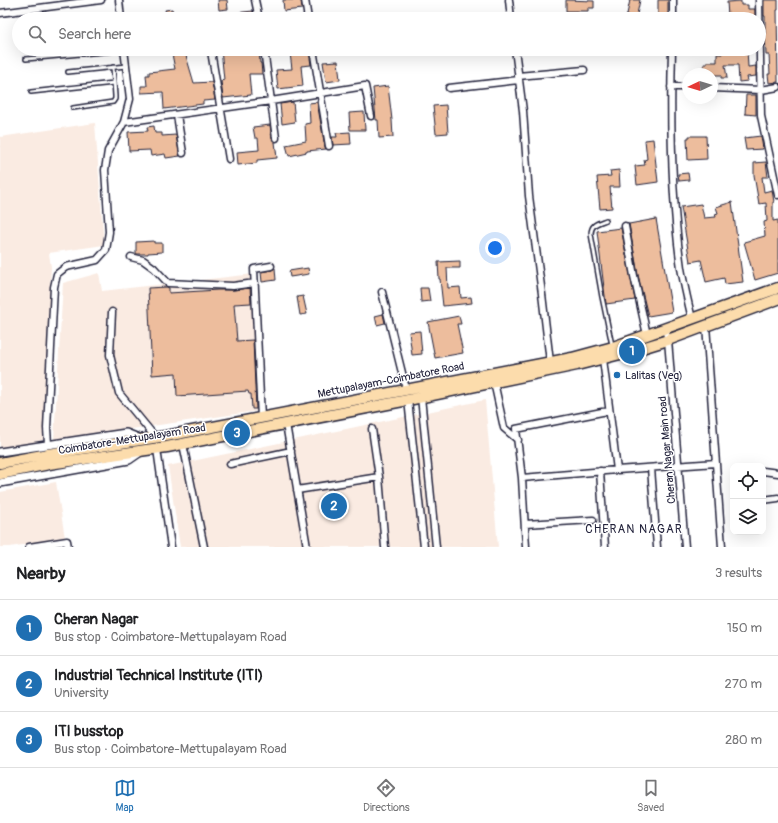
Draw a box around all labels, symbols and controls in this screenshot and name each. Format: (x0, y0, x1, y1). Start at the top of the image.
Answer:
search box (12, 12, 766, 56)
icon: search (26, 23, 48, 45)
text: Search here (58, 25, 131, 44)
north arrow (682, 68, 718, 104)
your location (485, 238, 505, 258)
pin: 1 (619, 336, 645, 366)
street label: Mettupalayam-Coimbatore Road (317, 359, 465, 401)
place label: Lalitas (Veg) (625, 369, 683, 382)
marker: Lalitas (Veg) (612, 370, 622, 380)
street label: Cheran Nagar Main road (656, 396, 678, 504)
pin: 3 (224, 418, 250, 448)
street label: Coimbatore-Mettupalayam Road (57, 421, 207, 457)
map controls (730, 463, 766, 535)
button: locate (730, 463, 766, 499)
pin: 2 (321, 491, 347, 521)
button: layers (730, 499, 766, 535)
district label: CHERAN NAGAR (585, 522, 683, 537)
text: Nearby (16, 563, 65, 584)
text: 3 results (715, 565, 762, 581)
text: Cheran Nagar (54, 610, 138, 629)
text: 1 (26, 620, 32, 636)
text: 150 m (727, 620, 762, 636)
text: Bus stop · Coimbatore-Mettupalayam Road (54, 629, 287, 645)
text: Industrial Technical Institute (ITI) (54, 666, 263, 685)
text: 2 (25, 676, 33, 692)
text: 270 m (725, 676, 762, 692)
text: University (54, 685, 108, 701)
text: ITI busstop (54, 722, 124, 741)
text: 3 (25, 732, 33, 748)
text: 280 m (725, 732, 762, 748)
text: Bus stop · Coimbatore-Mettupalayam Road (54, 741, 287, 757)
tab: Map (114, 777, 136, 814)
tab: Directions (363, 777, 410, 814)
tab: Saved (637, 777, 664, 814)

